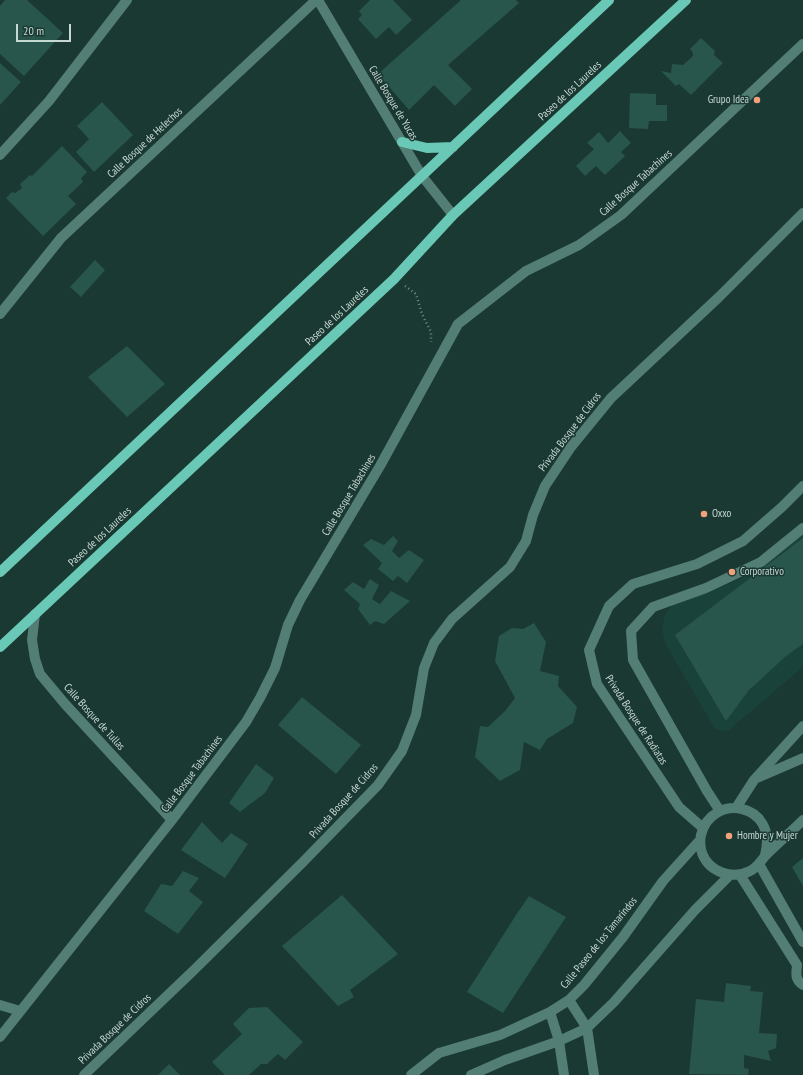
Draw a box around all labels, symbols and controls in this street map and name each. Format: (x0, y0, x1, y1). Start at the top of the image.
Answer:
scale bar (18, 16, 73, 42)
text: 20 m (23, 23, 44, 38)
street label: Paseo de los Laureles (536, 58, 604, 124)
street label: Calle Bosque de Yucas (366, 64, 420, 142)
place label: Grupo Idea (708, 93, 749, 107)
marker: Grupo Idea (752, 95, 762, 105)
street label: Calle Bosque de Helechos (105, 105, 185, 181)
street label: Calle Bosque Tabachines (597, 147, 675, 219)
street label: Paseo de los Laureles (303, 283, 371, 349)
street label: Privada Bosque de Cidros (536, 390, 604, 474)
street label: Calle Bosque Tabachines (319, 452, 379, 538)
street label: Paseo de los Laureles (66, 504, 134, 570)
place label: Oxxo (712, 507, 731, 521)
marker: Oxxo (699, 509, 709, 519)
place label: Corporativo (740, 565, 784, 579)
marker: Corporativo (727, 567, 737, 577)
street label: Privada Bosque de Radiatas (602, 673, 670, 767)
street label: Calle Bosque de Tullas (61, 681, 127, 753)
street label: Calle Bosque Tabachines (159, 733, 225, 815)
street label: Privada Bosque de Cidros (307, 761, 381, 841)
place label: Hombre y Mujer (737, 829, 798, 843)
marker: Hombre y Mujer (724, 831, 734, 841)
street label: Calle Paseo de los Tamarindos (558, 895, 640, 991)
street label: Privada Bosque de Cidros (76, 991, 154, 1067)

